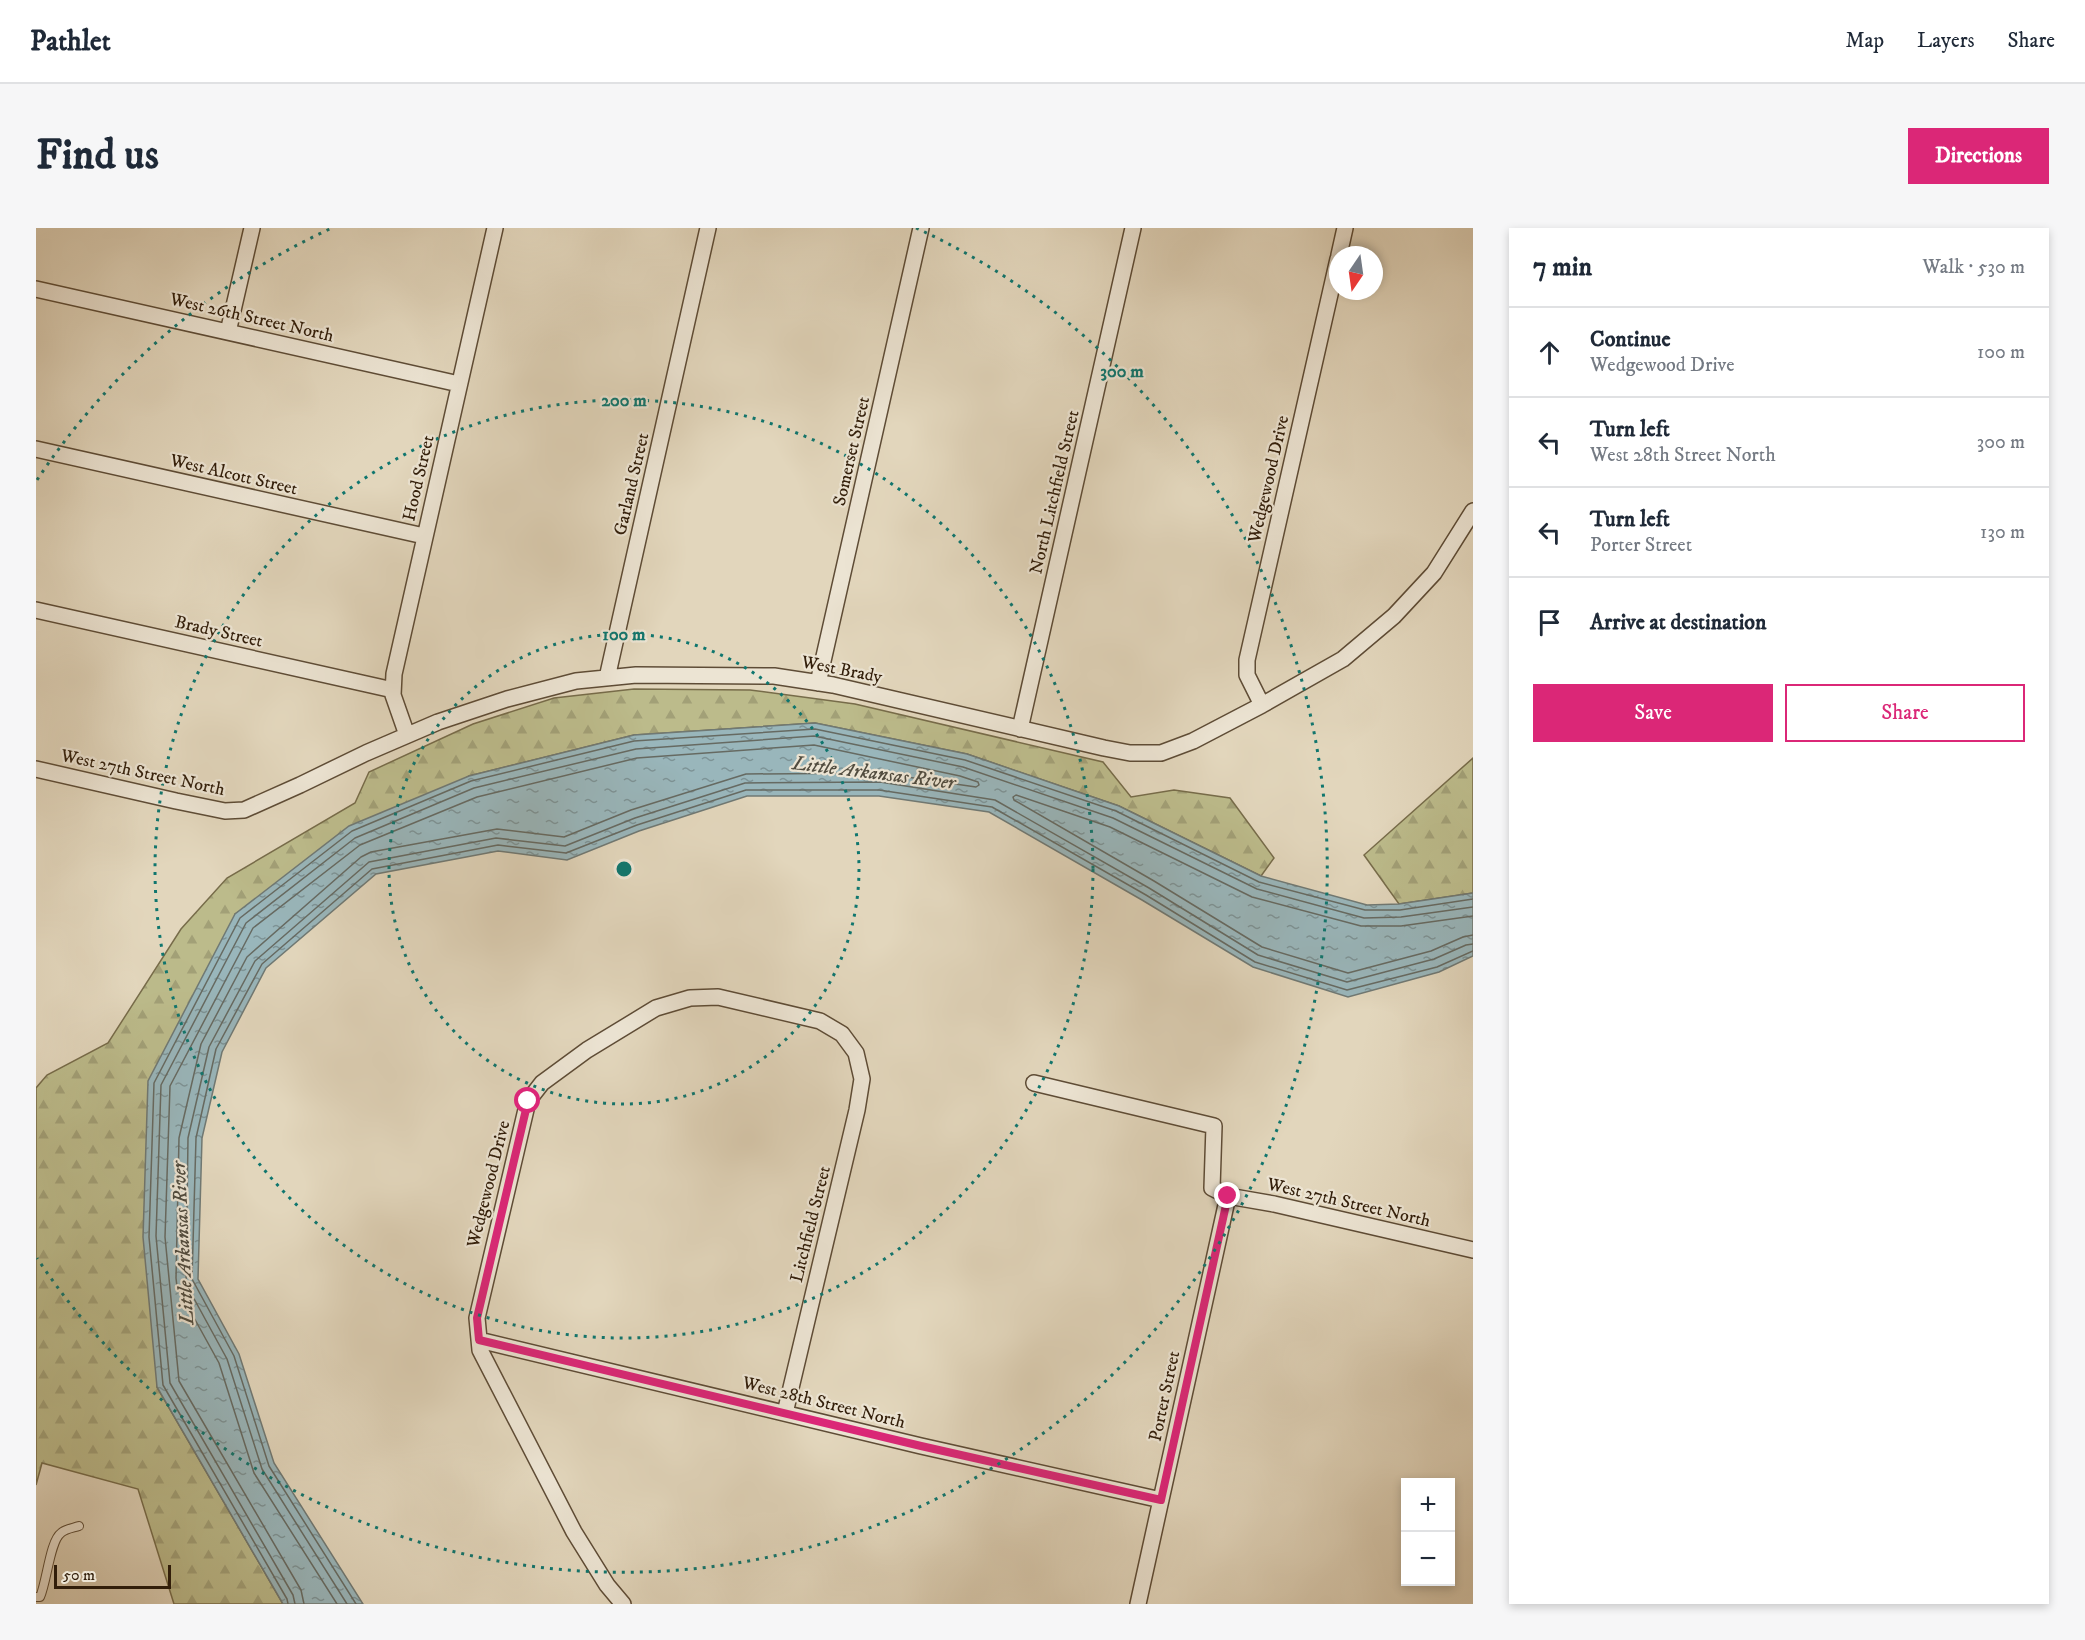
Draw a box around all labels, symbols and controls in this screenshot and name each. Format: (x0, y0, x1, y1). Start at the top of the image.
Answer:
text: Pathlet (30, 24, 111, 59)
text: Map (1845, 28, 1884, 54)
text: Layers (1917, 28, 1975, 54)
text: Share (2008, 28, 2055, 54)
button: Directions (1908, 128, 2049, 184)
text: Find us (36, 130, 159, 182)
north arrow (1329, 246, 1383, 300)
text: 7 min (1533, 251, 1592, 284)
text: Walk · 530 m (1923, 255, 2025, 280)
street label: West 26th Street North (167, 288, 336, 348)
text: Continue (1590, 326, 1671, 353)
icon: ahead (1533, 336, 1566, 369)
text: 100 m (1977, 340, 2025, 365)
text: Wedgewood Drive (1590, 353, 1735, 378)
text: 300 m (1100, 361, 1144, 383)
text: 200 m (601, 390, 647, 412)
street label: Somerset Street (829, 394, 875, 508)
street label: North Litchfield Street (1025, 408, 1085, 576)
street label: Wedgewood Drive (1243, 413, 1294, 546)
text: Turn left (1590, 416, 1670, 443)
icon: left (1533, 426, 1566, 459)
text: 300 m (1977, 430, 2025, 455)
street label: Garland Street (609, 431, 655, 538)
street label: Hood Street (398, 433, 440, 523)
text: West 28th Street North (1590, 443, 1776, 468)
street label: West Alcott Street (167, 449, 300, 500)
text: Turn left (1590, 506, 1670, 533)
icon: left (1533, 516, 1566, 549)
text: 130 m (1980, 520, 2025, 545)
text: Porter Street (1590, 533, 1692, 558)
icon: arrive (1533, 606, 1566, 639)
text: Arrive at destination (1590, 609, 1767, 636)
street label: Brady Street (173, 611, 265, 653)
text: 100 m (602, 624, 646, 646)
street label: West Brady (799, 651, 884, 689)
button: Save (1533, 684, 1773, 742)
button: Share (1785, 684, 2025, 742)
street label: West 27th Street North (58, 745, 227, 801)
water label: Little Arkansas River (790, 751, 958, 796)
centre of rings (614, 859, 634, 879)
route start (514, 1087, 540, 1113)
street label: Wedgewood Drive (462, 1118, 515, 1251)
water label: Little Arkansas River (167, 1159, 200, 1326)
street label: Litchfield Street (786, 1164, 836, 1285)
street label: West 27th Street North (1264, 1173, 1433, 1233)
route end (1214, 1182, 1240, 1208)
street label: Porter Street (1145, 1349, 1185, 1443)
street label: West 28th Street North (739, 1372, 908, 1434)
map controls (1401, 1478, 1455, 1586)
button: + (1401, 1478, 1455, 1532)
button: − (1401, 1532, 1455, 1586)
scale bar (54, 1562, 171, 1590)
text: 50 m (63, 1565, 95, 1585)

